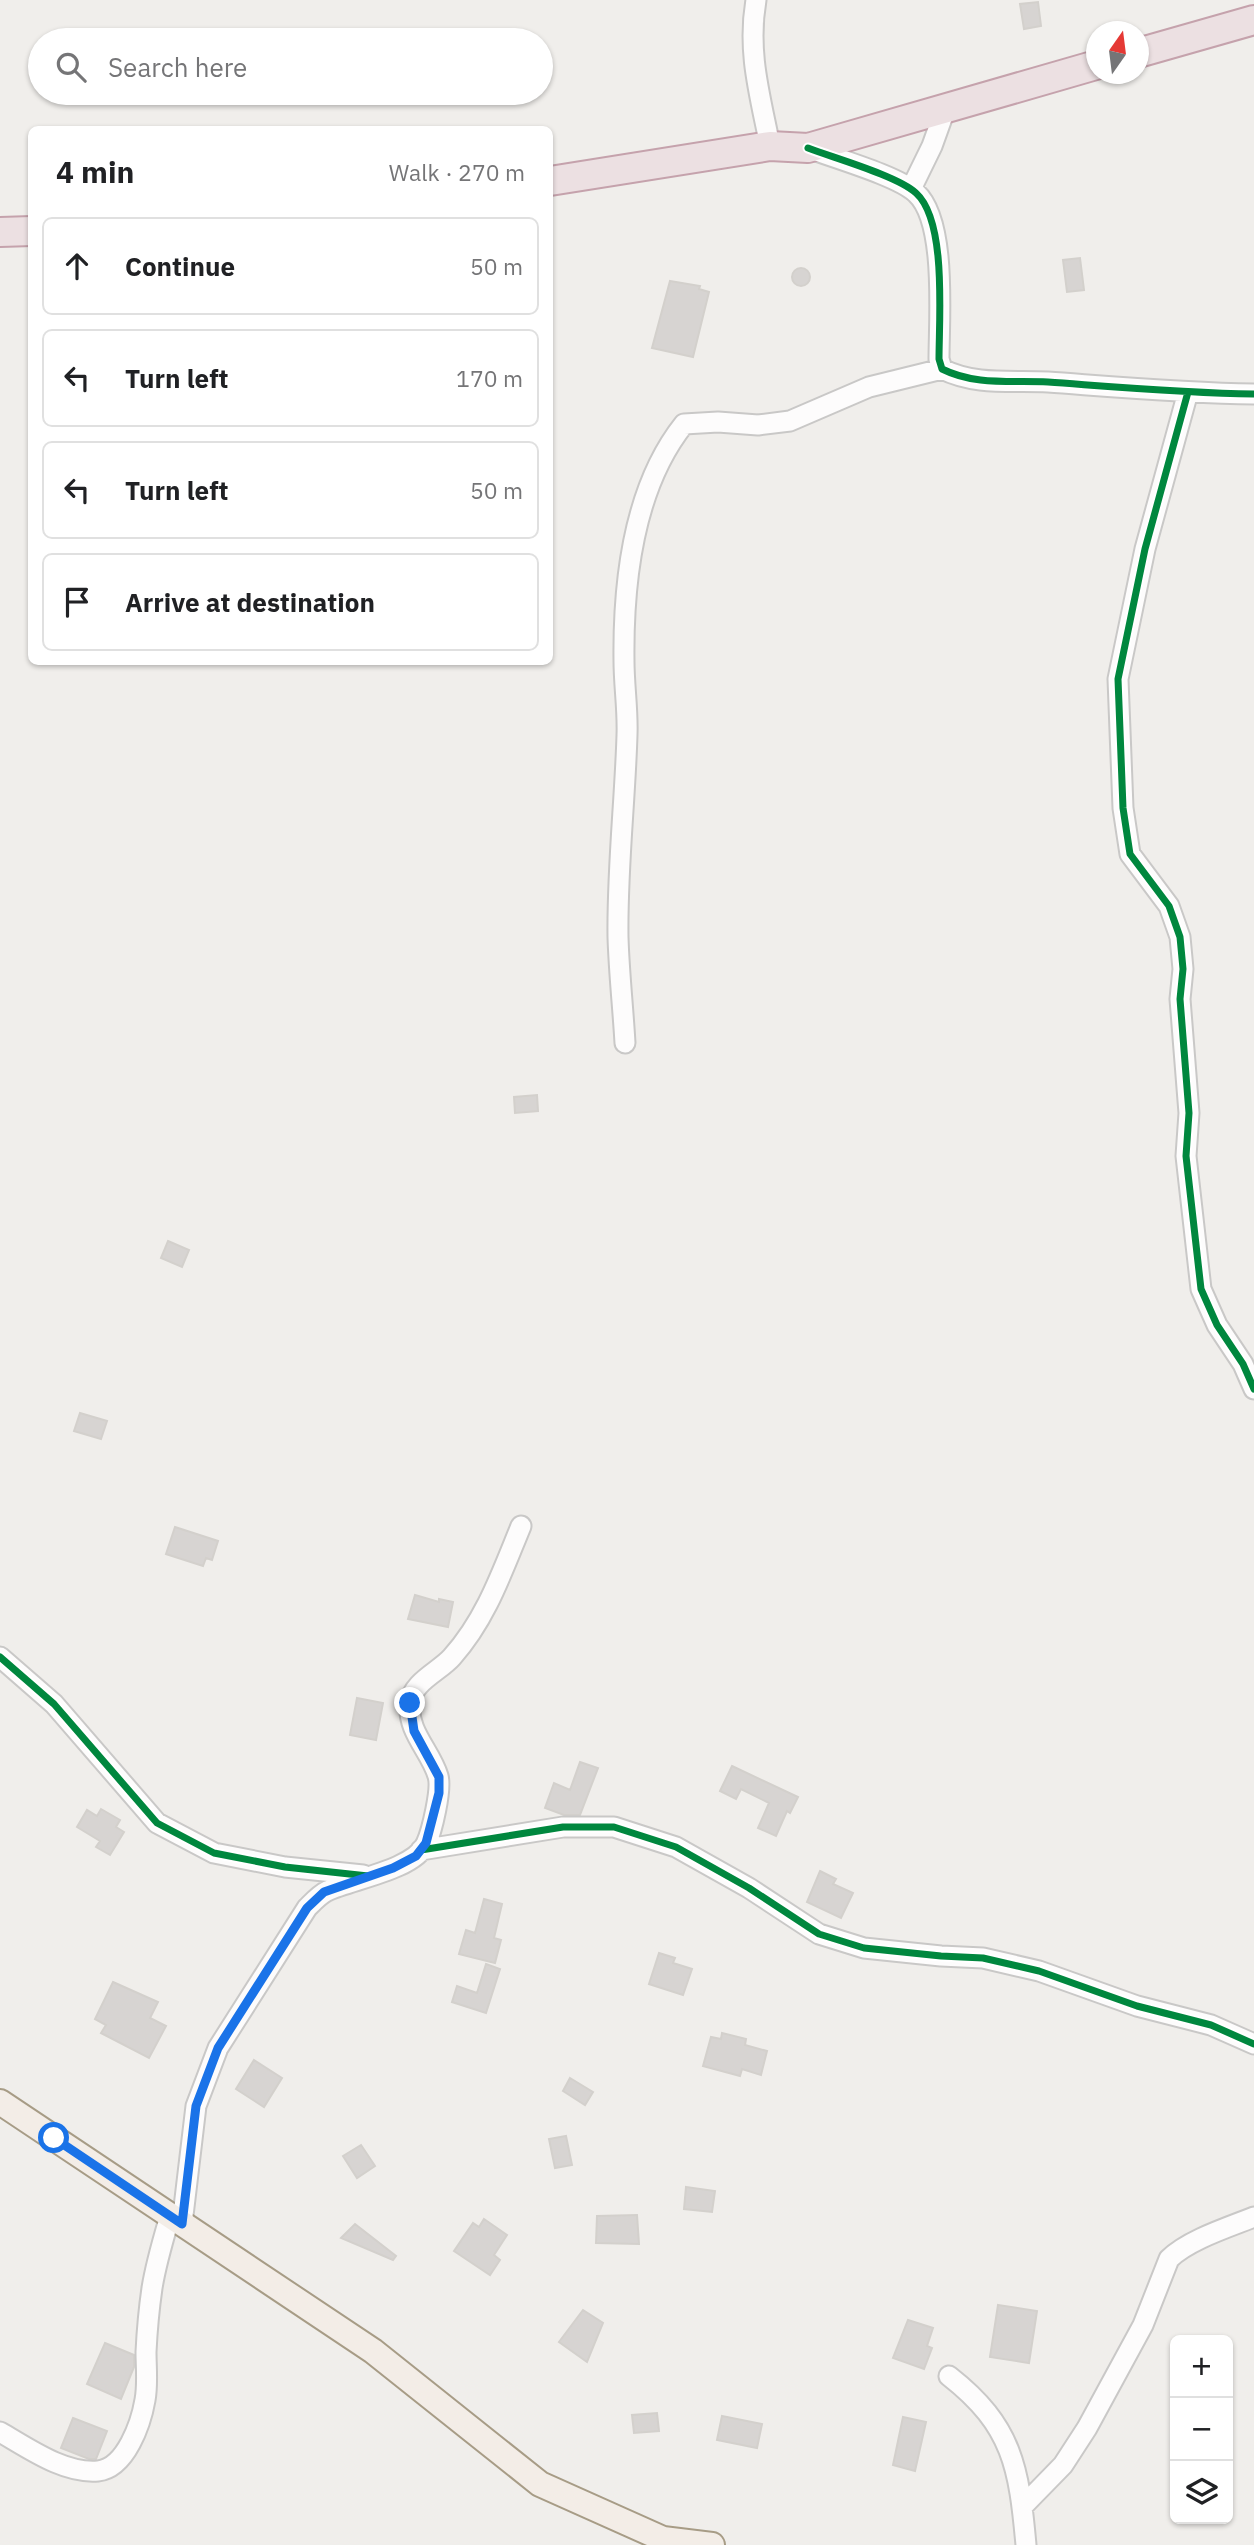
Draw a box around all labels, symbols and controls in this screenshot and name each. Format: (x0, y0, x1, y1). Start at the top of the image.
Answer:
north arrow (1086, 21, 1149, 84)
search box (28, 28, 553, 105)
icon: search (52, 48, 90, 86)
text: Search here (108, 50, 247, 84)
text: 4 min (56, 152, 134, 191)
text: Walk · 270 m (389, 157, 525, 187)
icon: ahead (58, 247, 96, 285)
text: Continue (125, 249, 235, 283)
text: 50 m (470, 251, 523, 281)
icon: left (58, 359, 96, 397)
text: Turn left (125, 361, 228, 395)
text: 170 m (456, 363, 523, 393)
icon: left (58, 471, 96, 509)
text: Turn left (125, 473, 228, 507)
text: 50 m (470, 475, 523, 505)
icon: arrive (58, 583, 96, 621)
text: Arrive at destination (125, 585, 375, 619)
route end (394, 1687, 425, 1718)
route start (38, 2122, 69, 2153)
map controls (1170, 2335, 1233, 2524)
button: + (1170, 2335, 1233, 2398)
button: − (1170, 2398, 1233, 2461)
button: layers (1170, 2461, 1233, 2524)

